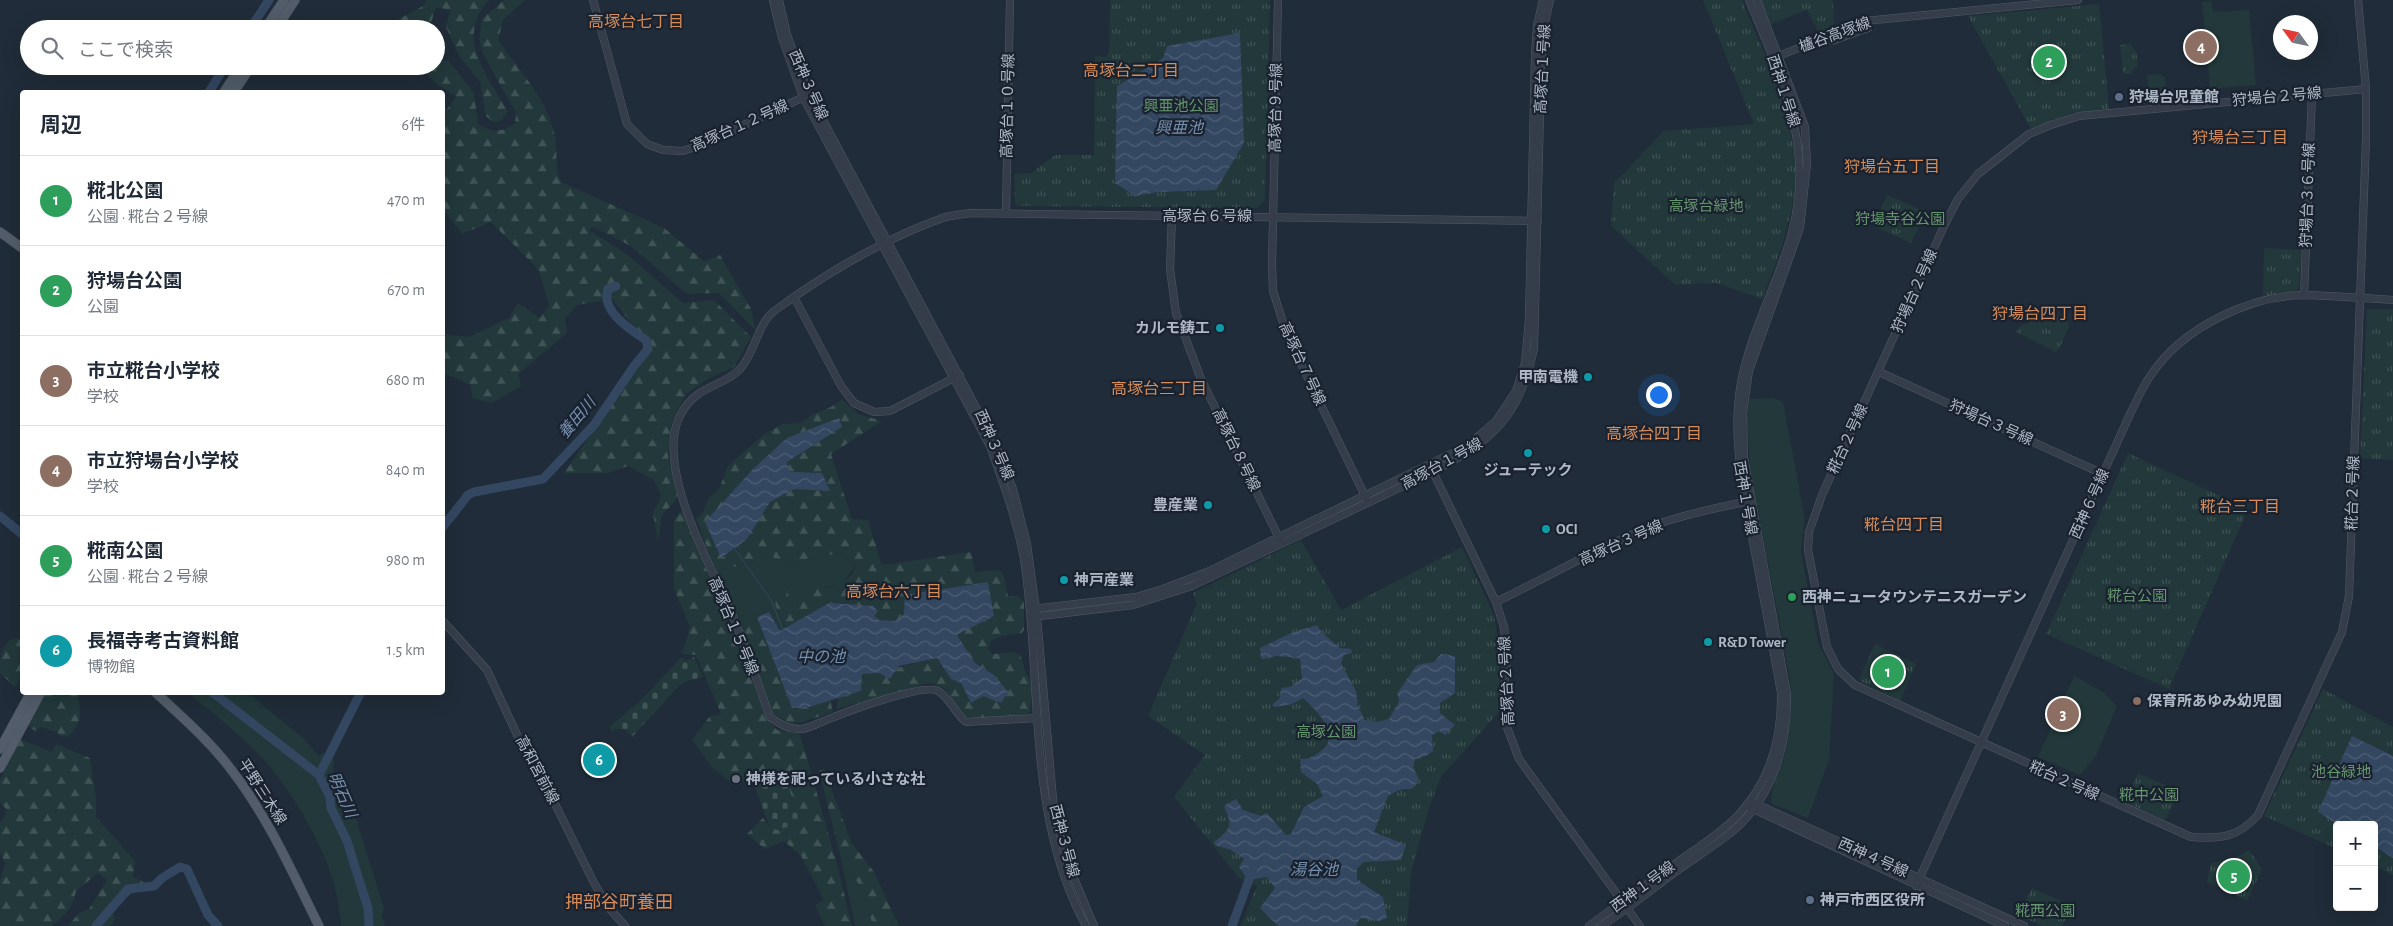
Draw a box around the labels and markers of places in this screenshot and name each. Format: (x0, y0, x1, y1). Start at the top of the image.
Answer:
pin: 4 (2185, 28, 2217, 66)
pin: 2 (2033, 43, 2065, 81)
place label: 狩場台児童館 (2129, 89, 2219, 105)
marker: 狩場台児童館 (2113, 91, 2125, 103)
place label: カルモ鋳工 (1135, 319, 1210, 336)
marker: カルモ鋳工 (1214, 322, 1226, 334)
place label: 甲南電機 (1518, 368, 1578, 385)
marker: 甲南電機 (1582, 371, 1594, 383)
marker: ジューテック (1522, 447, 1534, 459)
place label: ジューテック (1484, 462, 1572, 478)
place label: 豊産業 (1153, 497, 1198, 513)
marker: 豊産業 (1202, 499, 1214, 511)
place label: OCI (1556, 522, 1578, 537)
marker: OCI (1540, 523, 1552, 535)
place label: 神戸産業 (1073, 571, 1134, 588)
marker: 神戸産業 (1058, 574, 1070, 586)
place label: 西神ニュータウンテニスガーデン (1802, 588, 2027, 605)
marker: 西神ニュータウンテニスガーデン (1786, 591, 1798, 603)
place label: R&D Tower (1718, 635, 1787, 650)
marker: R&D Tower (1702, 636, 1714, 648)
pin: 1 (1872, 653, 1904, 691)
place label: 保育所あゆみ幼児園 (2147, 693, 2282, 709)
pin: 3 (2047, 695, 2079, 733)
marker: 保育所あゆみ幼児園 (2131, 695, 2143, 707)
pin: 6 (583, 741, 615, 779)
place label: 神様を祀っている小さな社 (745, 770, 925, 787)
marker: 神様を祀っている小さな社 (730, 773, 742, 785)
pin: 5 (2218, 857, 2250, 895)
place label: 神戸市西区役所 (1819, 891, 1925, 908)
marker: 神戸市西区役所 (1804, 894, 1816, 906)

